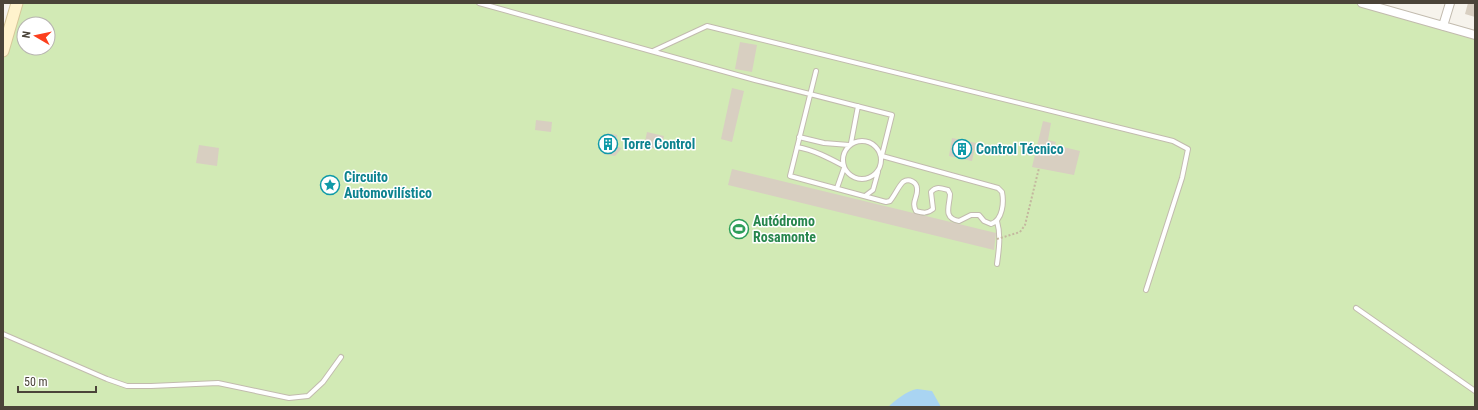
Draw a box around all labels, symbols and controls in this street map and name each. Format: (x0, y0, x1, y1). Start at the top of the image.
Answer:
north arrow (16, 16, 56, 56)
text: N (20, 30, 34, 39)
building icon: Torre Control (597, 133, 619, 155)
place label: Torre Control (622, 136, 695, 152)
building icon: Control Técnico (951, 138, 973, 160)
place label: Control Técnico (976, 141, 1064, 157)
place label: Circuito Automovilístico (344, 169, 432, 201)
place icon: Circuito Automovilístico (319, 174, 341, 196)
place label: Autódromo Rosamonte (753, 213, 816, 245)
sports icon: Autódromo Rosamonte (728, 218, 750, 240)
scale bar (18, 368, 96, 394)
text: 50 m (24, 375, 48, 389)

